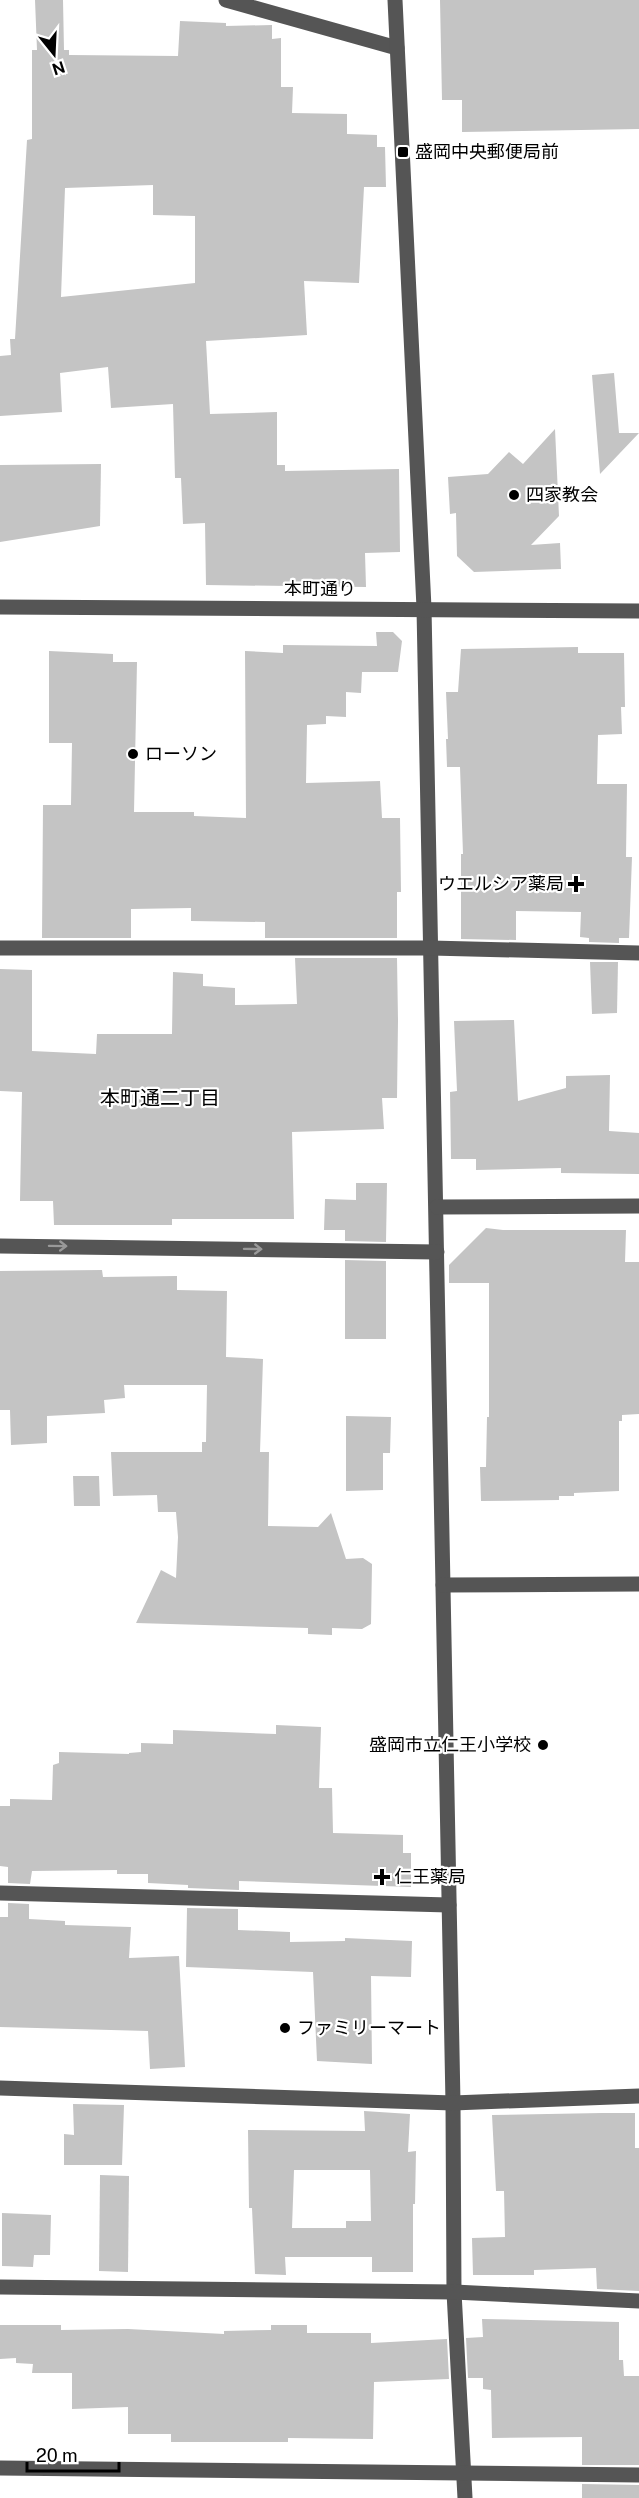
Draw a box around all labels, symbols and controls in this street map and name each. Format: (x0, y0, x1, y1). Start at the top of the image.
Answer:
north arrow (24, 24, 84, 84)
text: N (50, 57, 67, 79)
place label: 盛岡中央郵便局前 (415, 141, 559, 162)
marker: 盛岡中央郵便局前 (396, 145, 410, 159)
place label: 四家教会 (526, 484, 598, 505)
marker: 四家教会 (507, 488, 521, 502)
street label: 本町通り (284, 578, 356, 599)
place label: ローソン (145, 743, 217, 764)
marker: ローソン (126, 747, 140, 761)
place label: ウエルシア薬局 (438, 873, 564, 894)
marker: ウエルシア薬局 (569, 877, 583, 891)
district label: 本町通二丁目 (100, 1086, 220, 1110)
one-way arrow (48, 1241, 68, 1252)
one-way arrow (243, 1243, 263, 1255)
place label: 盛岡市立仁王小学校 (369, 1734, 531, 1755)
marker: 盛岡市立仁王小学校 (536, 1738, 550, 1752)
place label: 仁王薬局 (394, 1866, 466, 1887)
marker: 仁王薬局 (375, 1870, 389, 1884)
place label: ファミリーマート (297, 2017, 441, 2038)
marker: ファミリーマート (278, 2021, 292, 2035)
scale bar (27, 2435, 118, 2473)
text: 20 m (36, 2445, 78, 2466)

